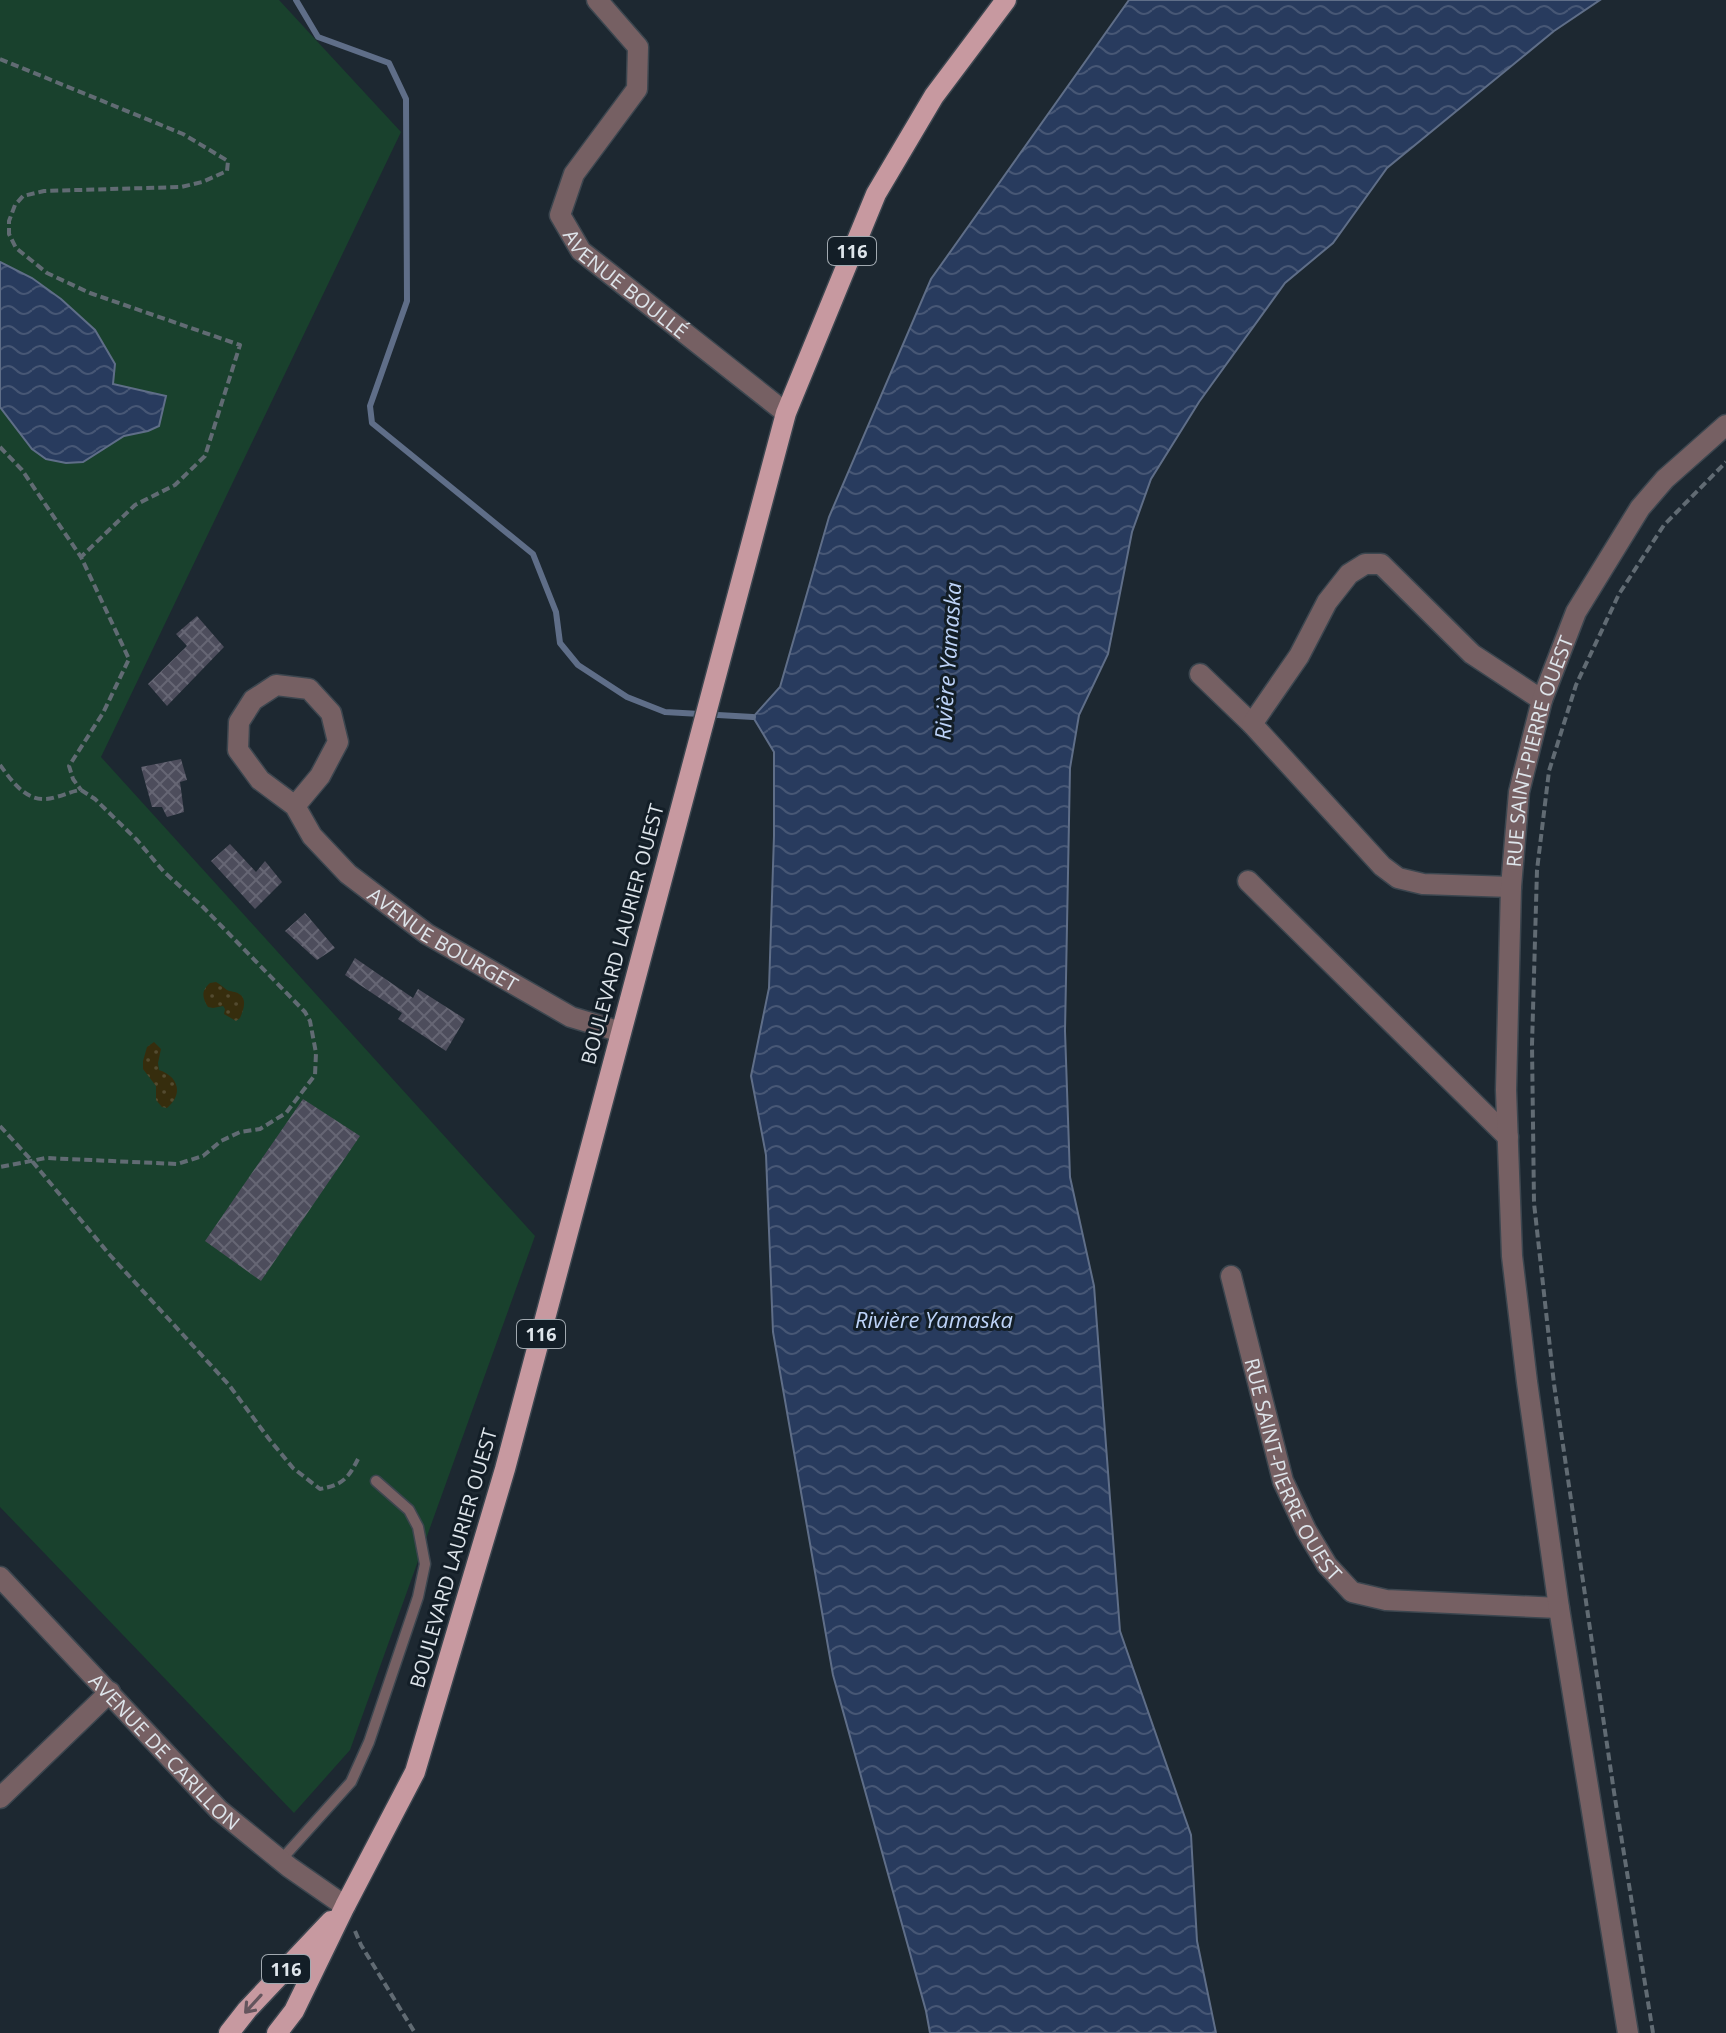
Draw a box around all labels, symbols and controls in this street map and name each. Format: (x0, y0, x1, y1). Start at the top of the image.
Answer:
street label: AVENUE BOULLÉ (557, 224, 694, 344)
road number: 116 (828, 237, 876, 265)
water label: Rivière Yamaska (927, 581, 967, 741)
street label: RUE SAINT-PIERRE OUEST (1499, 632, 1579, 868)
street label: BOULEVARD LAURIER OUEST (574, 801, 670, 1067)
street label: AVENUE BOURGET (363, 881, 523, 997)
water label: Rivière Yamaska (855, 1304, 1013, 1334)
road number: 116 (517, 1320, 565, 1348)
street label: RUE SAINT-PIERRE OUEST (1239, 1355, 1348, 1586)
street label: BOULEVARD LAURIER OUEST (403, 1425, 503, 1691)
street label: AVENUE DE CARILLON (84, 1667, 246, 1836)
road number: 116 (262, 1955, 310, 1983)
one-way arrow (245, 1994, 263, 2014)

